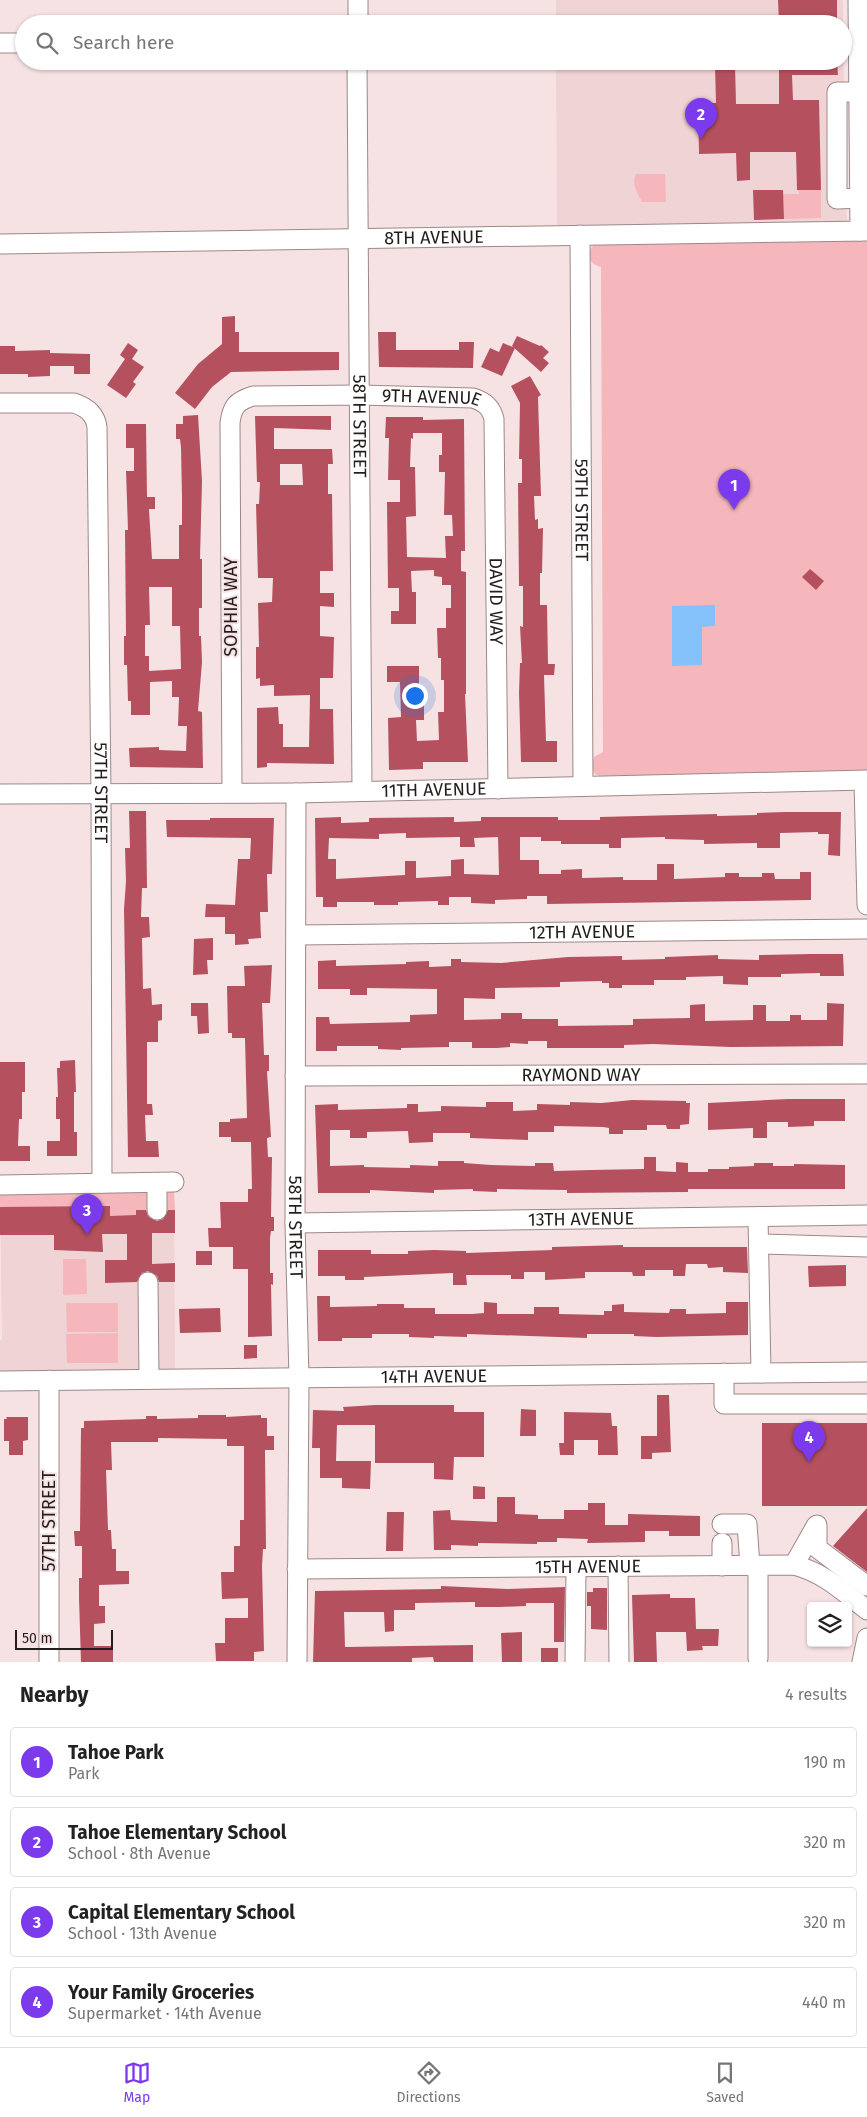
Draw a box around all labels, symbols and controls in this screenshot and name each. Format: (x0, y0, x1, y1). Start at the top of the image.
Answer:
search box (15, 15, 852, 70)
icon: search (33, 29, 61, 57)
text: Search here (73, 31, 174, 54)
pin: 2 (685, 98, 717, 139)
street label: 8TH AVENUE (384, 226, 484, 249)
street label: 58TH STREET (348, 374, 371, 478)
street label: 9TH AVENUE (382, 385, 485, 411)
street label: 59TH STREET (570, 459, 593, 562)
pin: 1 (718, 469, 750, 510)
street label: SOPHIA WAY (220, 557, 242, 657)
street label: DAVID WAY (484, 557, 507, 645)
your location (402, 683, 428, 709)
street label: 57TH STREET (89, 742, 112, 844)
street label: 11TH AVENUE (381, 778, 487, 802)
street label: 12TH AVENUE (529, 920, 635, 944)
street label: RAYMOND WAY (521, 1064, 641, 1086)
street label: 58TH STREET (284, 1175, 307, 1280)
pin: 3 (71, 1194, 103, 1235)
street label: 13TH AVENUE (528, 1207, 634, 1231)
street label: 14TH AVENUE (381, 1365, 487, 1388)
pin: 4 (793, 1421, 825, 1462)
street label: 57TH STREET (38, 1470, 60, 1572)
street label: 15TH AVENUE (535, 1555, 641, 1578)
map controls (807, 1602, 852, 1647)
button: layers (807, 1602, 852, 1647)
scale bar (15, 1627, 112, 1650)
text: 50 m (22, 1630, 53, 1647)
text: Nearby (20, 1682, 88, 1708)
text: 4 results (785, 1685, 847, 1704)
text: Tahoe Park (68, 1741, 164, 1764)
text: 1 (33, 1753, 41, 1772)
text: 190 m (804, 1753, 846, 1772)
text: Park (68, 1764, 100, 1783)
text: Tahoe Elementary School (68, 1821, 286, 1844)
text: 2 (33, 1833, 41, 1852)
text: 320 m (803, 1833, 846, 1852)
text: School · 8th Avenue (68, 1844, 211, 1863)
text: Capital Elementary School (68, 1901, 295, 1924)
text: 3 (33, 1913, 41, 1932)
text: 320 m (803, 1913, 846, 1932)
text: School · 13th Avenue (68, 1924, 217, 1943)
text: Your Family Groceries (68, 1981, 254, 2004)
text: 4 (32, 1993, 42, 2012)
text: 440 m (802, 1993, 846, 2012)
text: Supermarket · 14th Avenue (68, 2004, 262, 2023)
tab: Map (123, 2059, 151, 2106)
tab: Directions (396, 2059, 461, 2106)
tab: Saved (706, 2059, 744, 2106)

